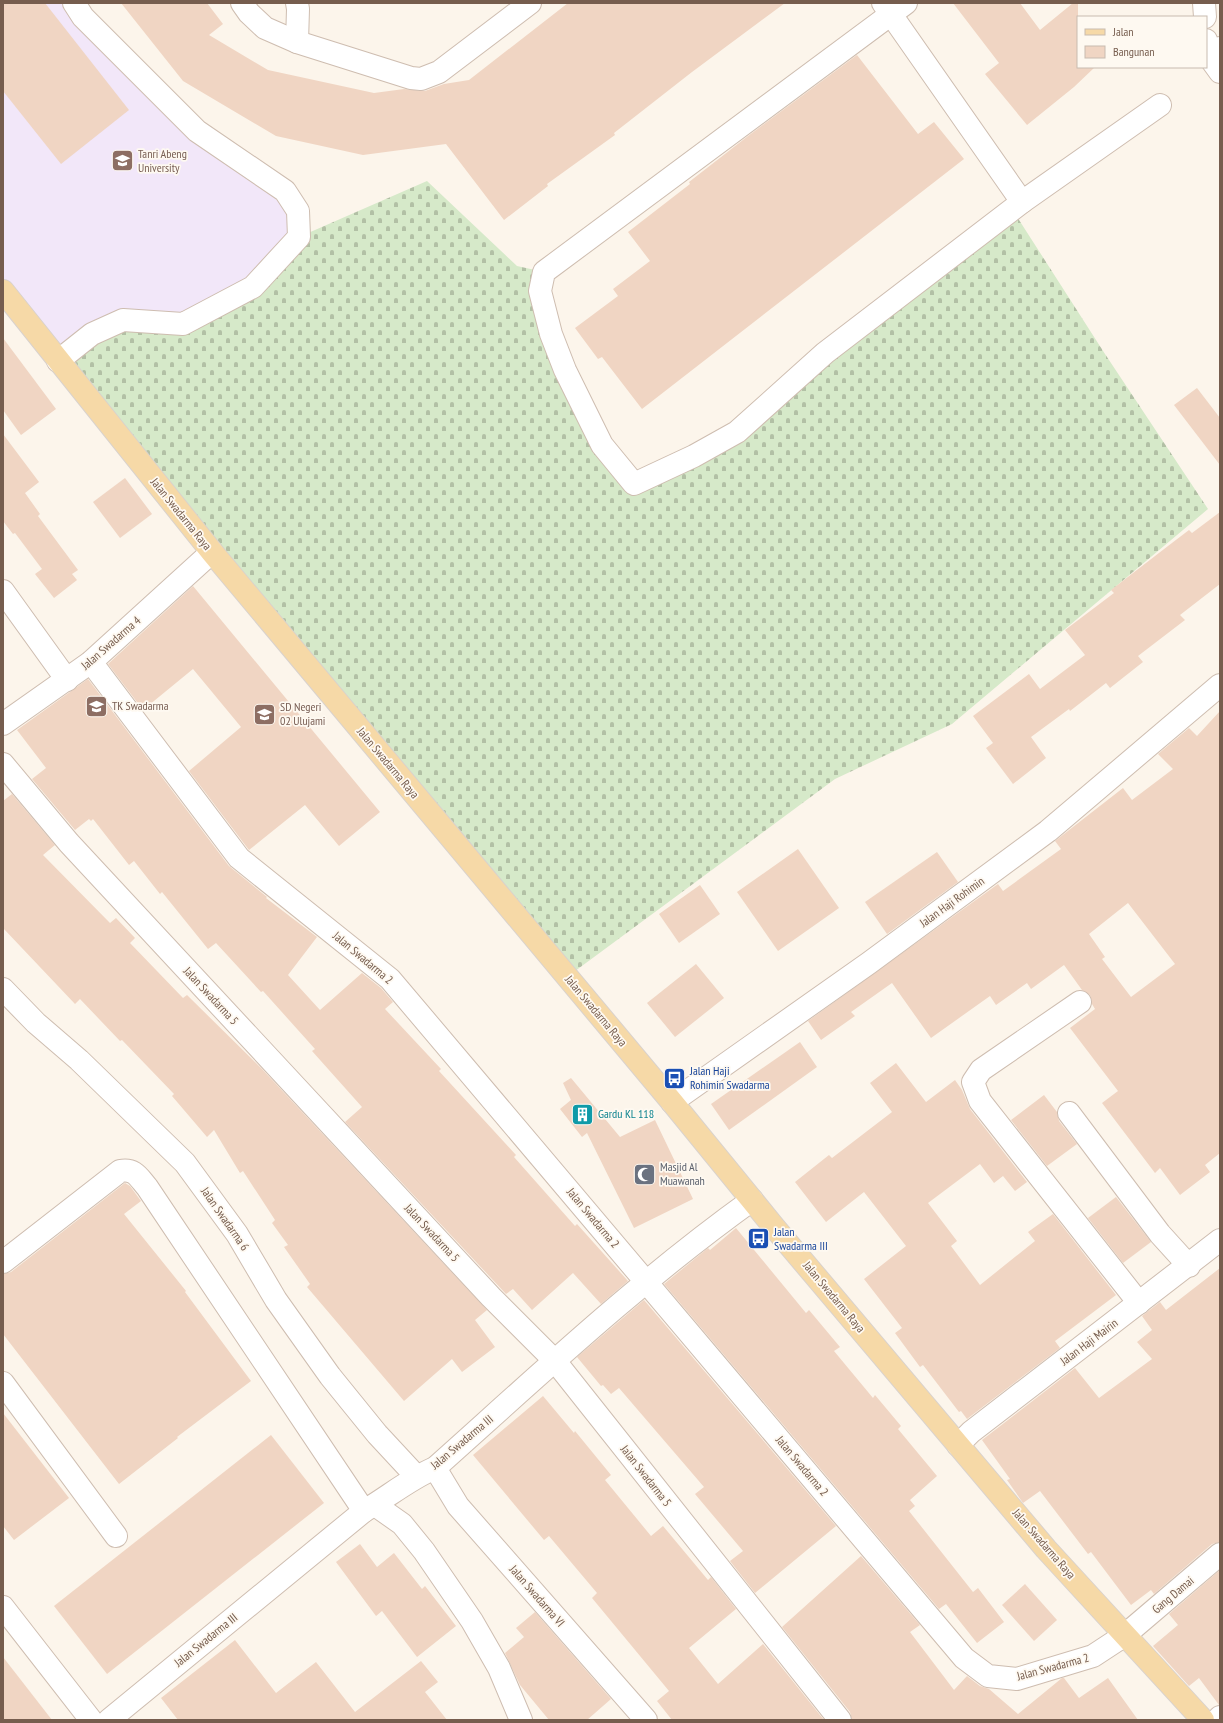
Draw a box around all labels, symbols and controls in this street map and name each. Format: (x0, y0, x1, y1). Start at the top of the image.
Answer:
legend (1077, 16, 1207, 68)
text: Jalan (1112, 24, 1134, 39)
text: Bangunan (1113, 44, 1154, 59)
place label: Tanri Abeng University (138, 146, 187, 175)
school or university icon: Tanri Abeng University (109, 148, 135, 174)
street label: Jalan Swadarma Raya (147, 474, 215, 553)
street label: Jalan Swadarma 4 (77, 612, 144, 673)
school or university icon: TK Swadarma (83, 693, 109, 719)
place label: TK Swadarma (112, 698, 169, 713)
place label: SD Negeri 02 Ulujami (280, 699, 325, 728)
school or university icon: SD Negeri 02 Ulujami (251, 701, 277, 727)
street label: Jalan Swadarma Raya (354, 723, 423, 802)
street label: Jalan Haji Rohimin (916, 873, 987, 931)
street label: Jalan Swadarma 2 (329, 927, 396, 987)
street label: Jalan Swadarma 5 (180, 963, 242, 1028)
street label: Jalan Swadarma Raya (562, 971, 631, 1050)
place label: Jalan Haji Rohimin Swadarma (689, 1063, 770, 1092)
bus stop icon: Jalan Haji Rohimin Swadarma (662, 1065, 688, 1091)
building icon: Gardu KL 118 (569, 1101, 595, 1127)
place label: Gardu KL 118 (598, 1106, 654, 1121)
place label: Masjid Al Muawanah (660, 1159, 705, 1188)
mosque icon: Masjid Al Muawanah (631, 1161, 657, 1187)
street label: Jalan Swadarma 6 (197, 1183, 253, 1253)
street label: Jalan Swadarma 2 (563, 1184, 623, 1251)
street label: Jalan Swadarma 5 (401, 1200, 463, 1265)
place label: Jalan Swadarma III (773, 1224, 828, 1253)
bus stop icon: Jalan Swadarma III (745, 1226, 771, 1252)
street label: Jalan Swadarma Raya (800, 1257, 869, 1336)
street label: Jalan Haji Mairin (1056, 1315, 1120, 1369)
street label: Jalan Swadarma III (427, 1411, 496, 1473)
street label: Jalan Swadarma 2 (772, 1432, 832, 1499)
street label: Jalan Swadarma 5 (617, 1441, 675, 1509)
street label: Jalan Swadarma Raya (1009, 1505, 1079, 1582)
street label: Jalan Swadarma VI (506, 1561, 568, 1630)
street label: Gang Damai (1149, 1573, 1197, 1616)
street label: Jalan Swadarma III (170, 1610, 240, 1670)
street label: Jalan Swadarma 2 (1014, 1650, 1091, 1684)

